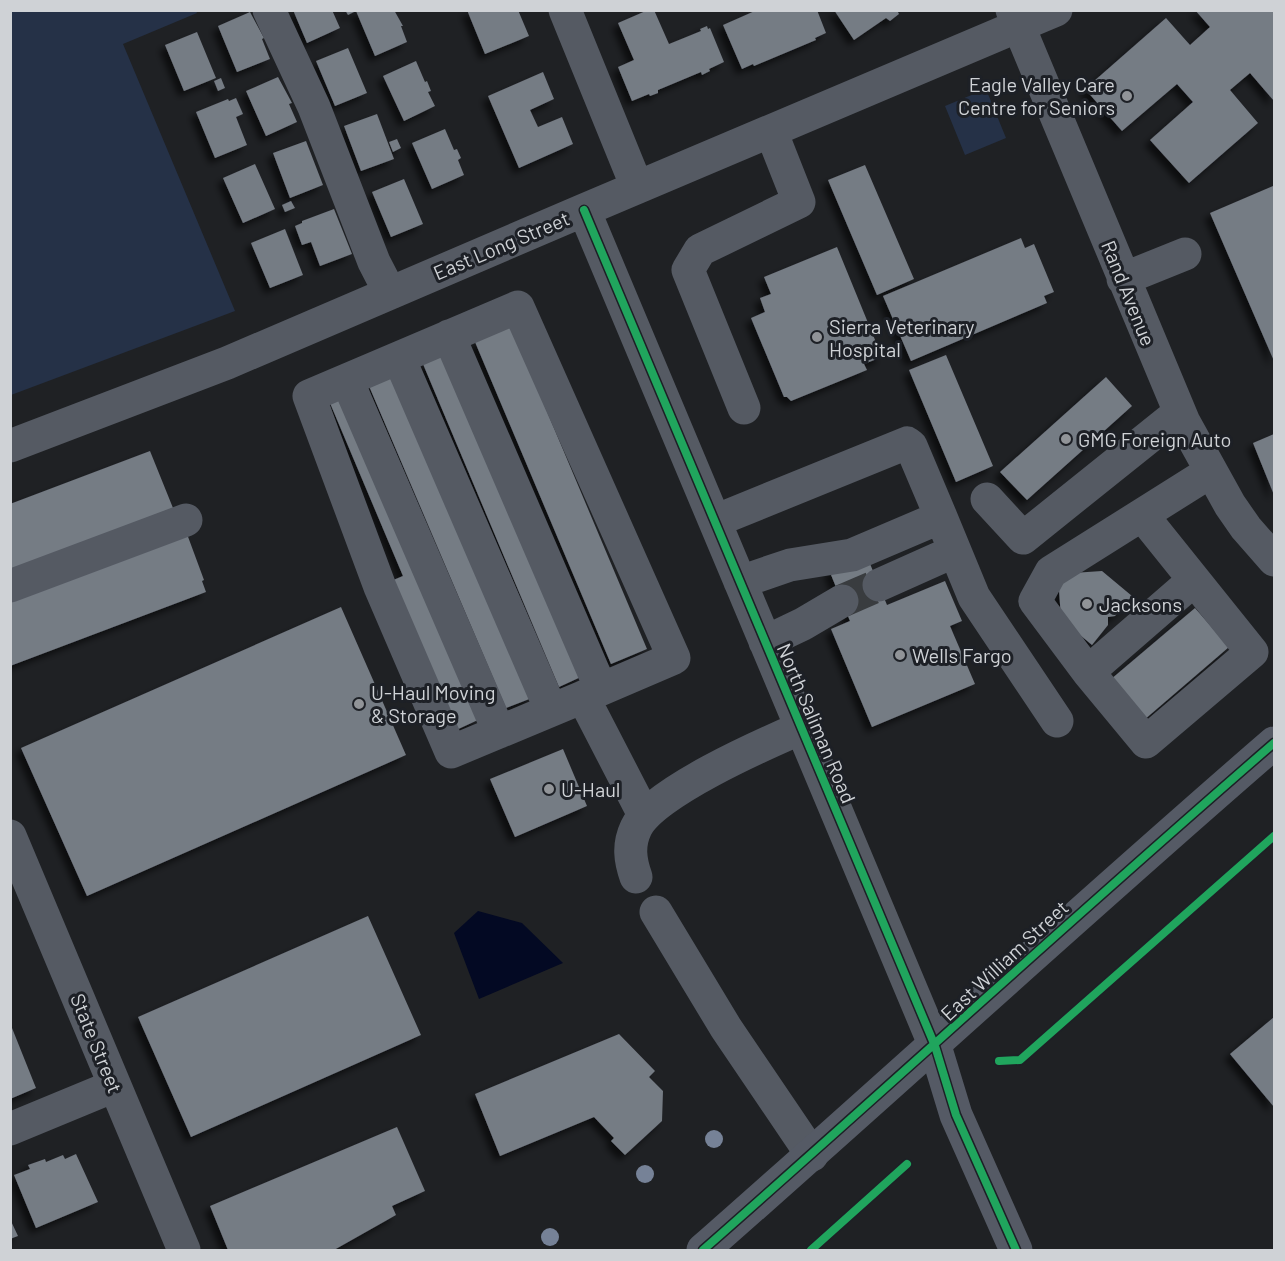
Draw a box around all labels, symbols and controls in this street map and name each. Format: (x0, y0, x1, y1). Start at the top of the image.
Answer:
place label: Eagle Valley Care Centre for Seniors (958, 72, 1115, 119)
marker: Eagle Valley Care Centre for Seniors (1120, 89, 1134, 103)
street label: East Long Street (429, 206, 573, 284)
street label: Rand Avenue (1097, 237, 1161, 349)
place label: Sierra Veterinary Hospital (829, 314, 975, 361)
marker: Sierra Veterinary Hospital (810, 330, 824, 344)
place label: GMG Foreign Auto (1078, 427, 1231, 451)
marker: GMG Foreign Auto (1059, 432, 1073, 446)
place label: Jacksons (1099, 592, 1182, 616)
marker: Jacksons (1080, 597, 1094, 611)
street label: North Saliman Road (772, 639, 862, 807)
place label: Wells Fargo (912, 643, 1012, 667)
marker: Wells Fargo (893, 648, 907, 662)
place label: U-Haul Moving & Storage (371, 680, 495, 727)
marker: U-Haul Moving & Storage (352, 697, 366, 711)
place label: U-Haul (561, 777, 620, 801)
marker: U-Haul (542, 782, 556, 796)
street label: East William Street (935, 895, 1073, 1025)
street label: State Street (66, 990, 128, 1096)

